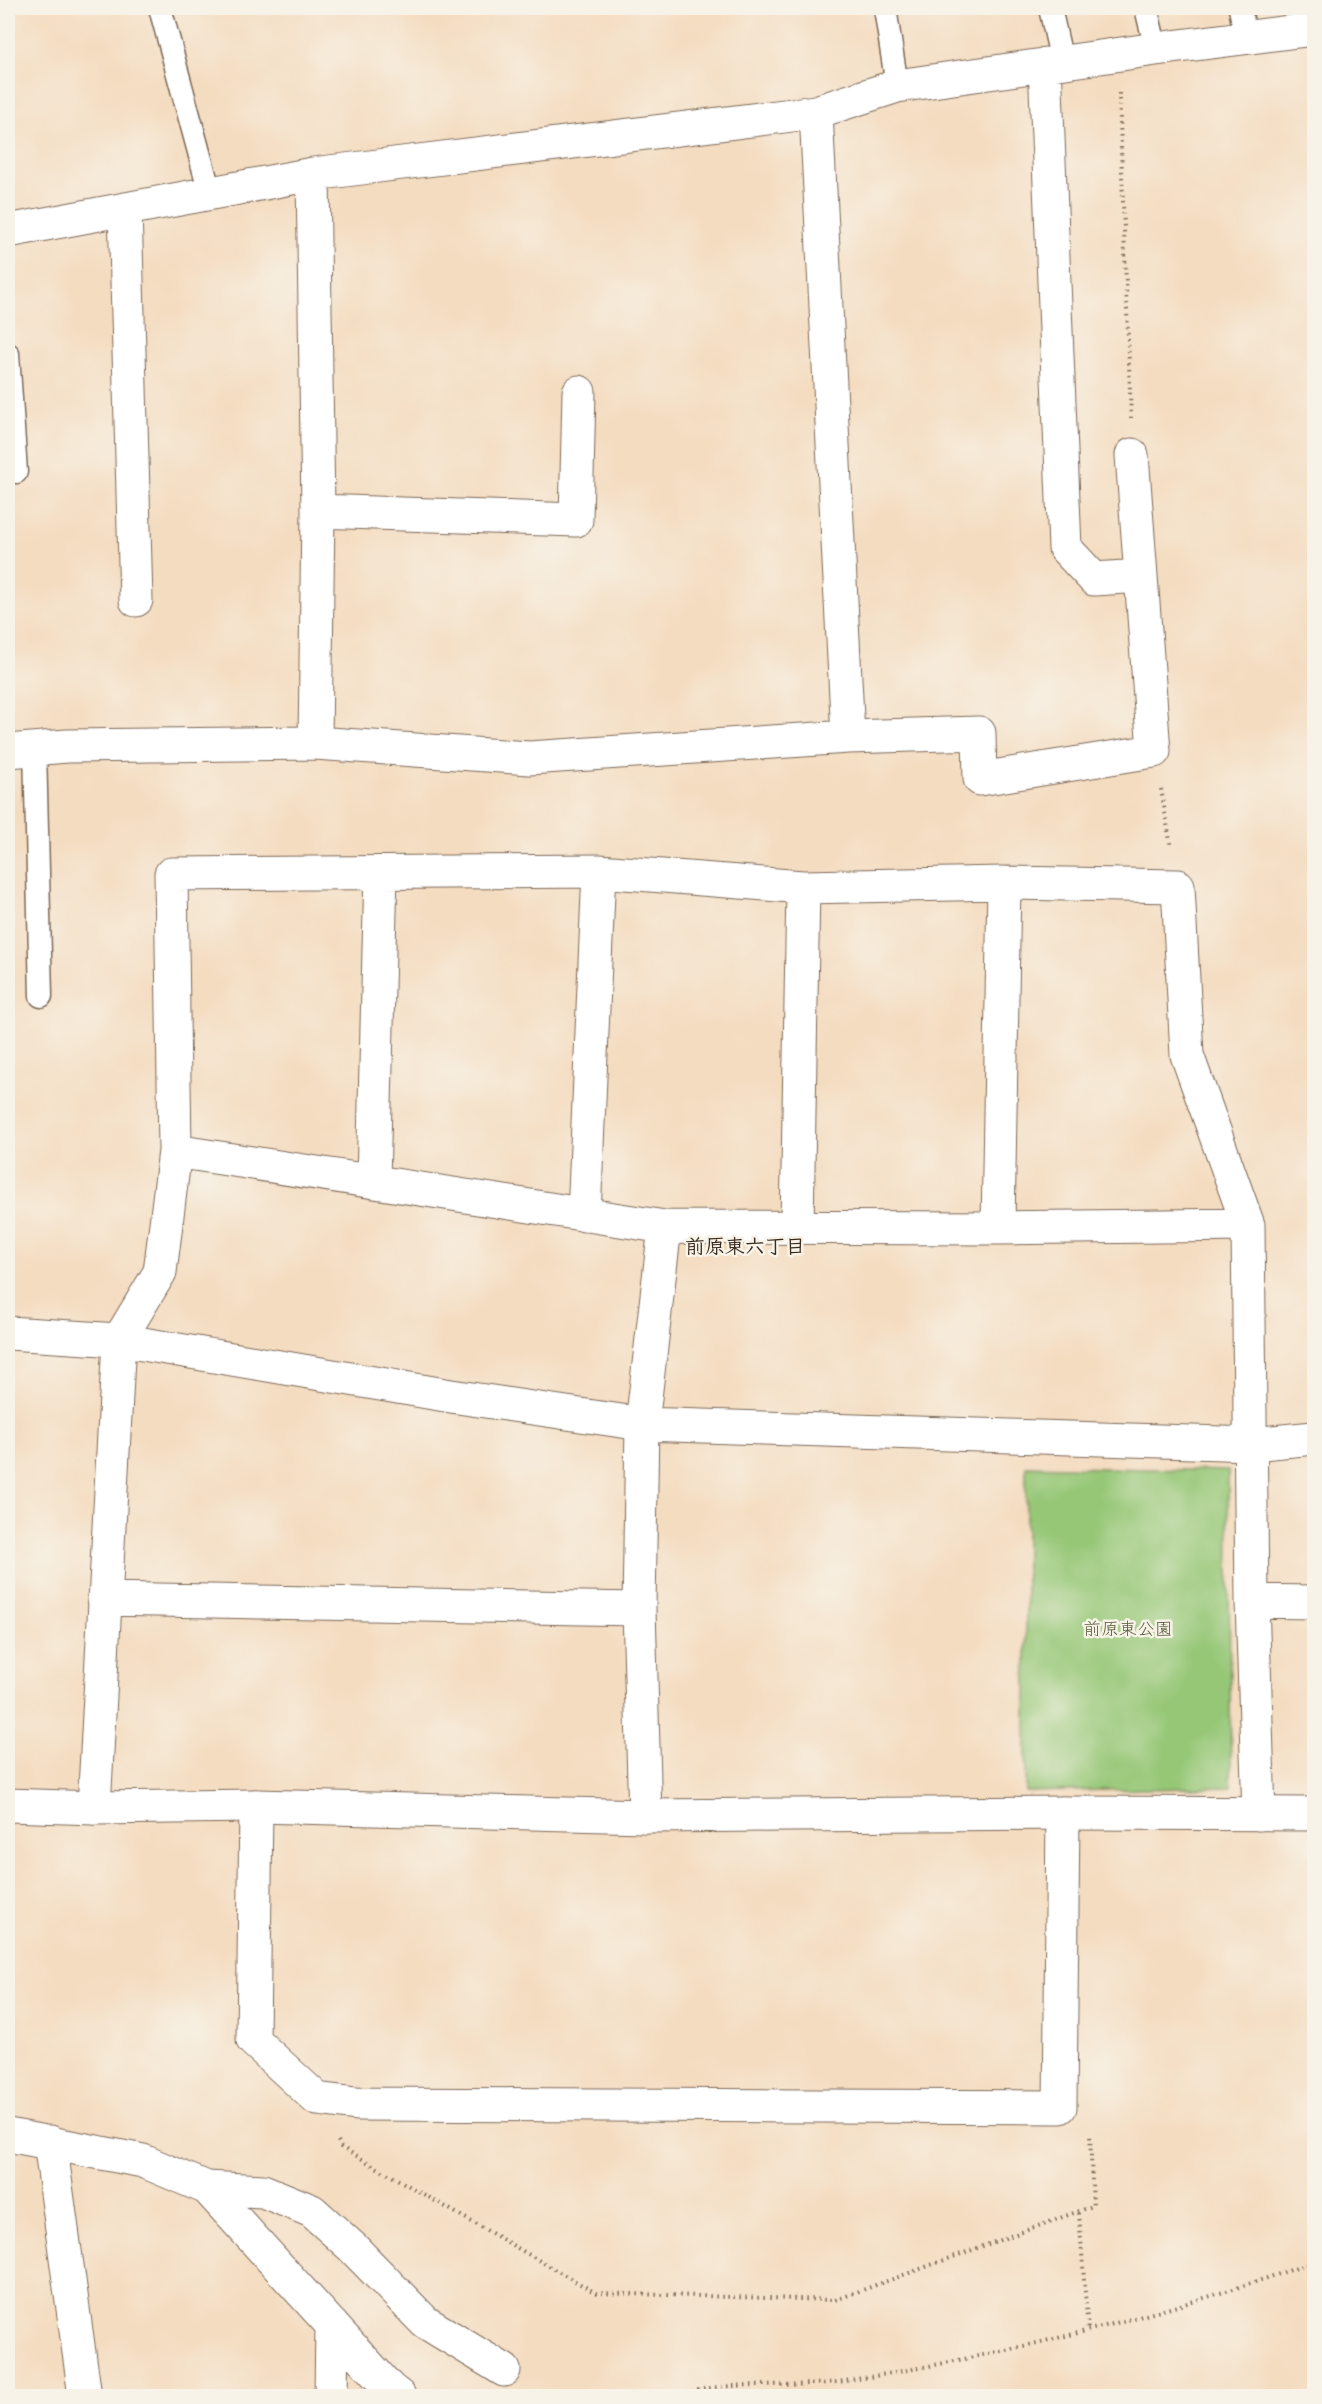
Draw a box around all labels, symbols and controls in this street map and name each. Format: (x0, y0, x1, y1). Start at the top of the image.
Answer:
district label: 前原東六丁目 (685, 1233, 805, 1259)
park label: 前原東公園 (1083, 1617, 1173, 1641)

